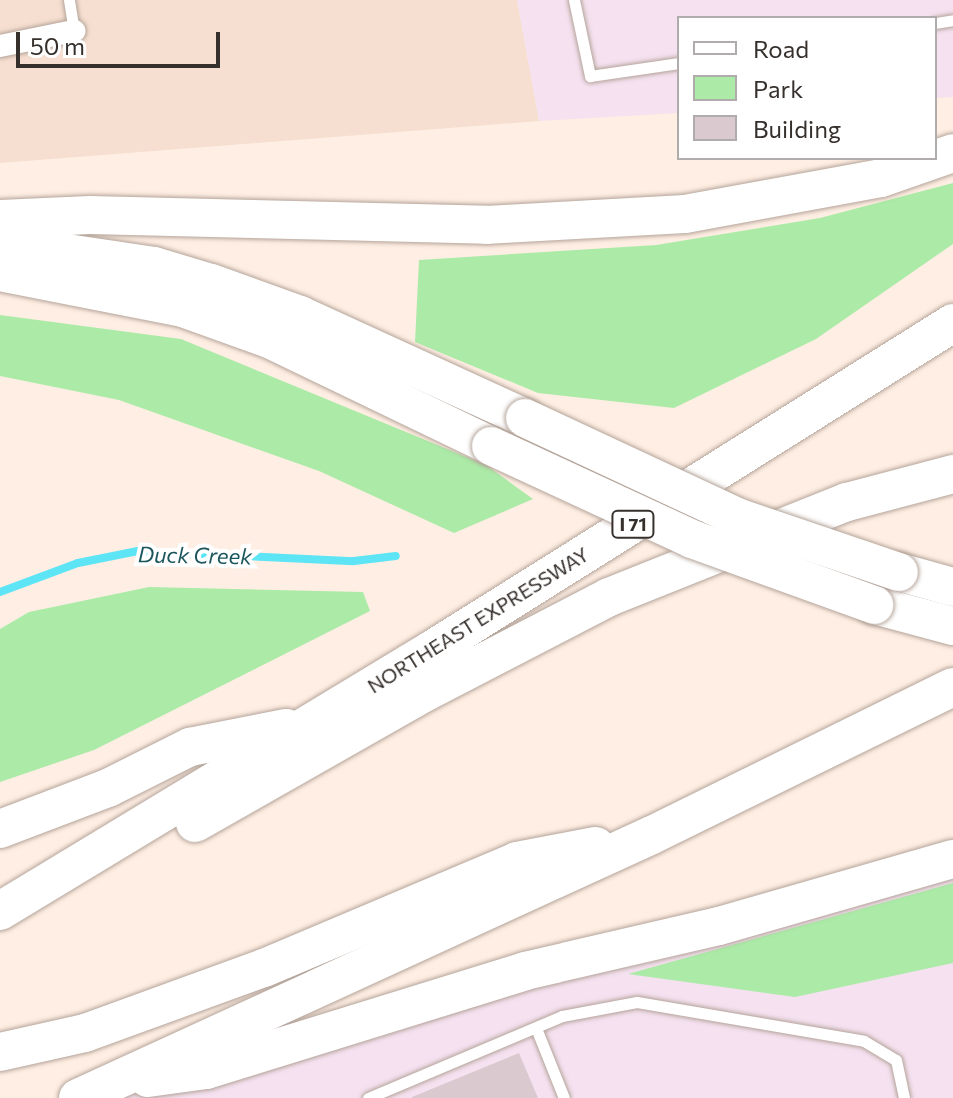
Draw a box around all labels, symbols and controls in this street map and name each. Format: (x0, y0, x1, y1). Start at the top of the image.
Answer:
scale bar (20, 16, 224, 66)
legend (677, 16, 937, 160)
text: 50 m (30, 31, 85, 60)
text: Road (753, 34, 809, 63)
text: Park (753, 74, 803, 103)
text: Building (753, 114, 841, 143)
road number: I 71 (611, 510, 655, 538)
water label: Duck Creek (138, 541, 252, 569)
street label: NORTHEAST EXPRESSWAY (363, 542, 593, 698)

